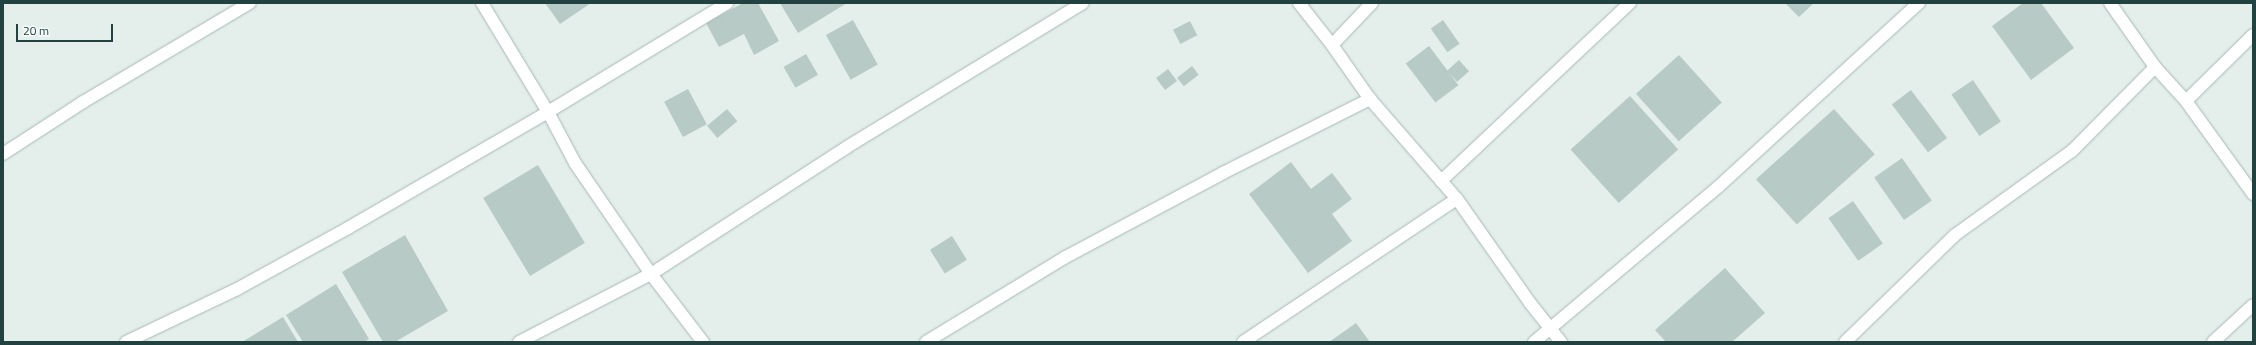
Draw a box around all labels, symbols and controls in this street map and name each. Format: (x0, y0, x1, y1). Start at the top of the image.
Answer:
scale bar (18, 16, 115, 42)
text: 20 m (23, 21, 49, 40)

